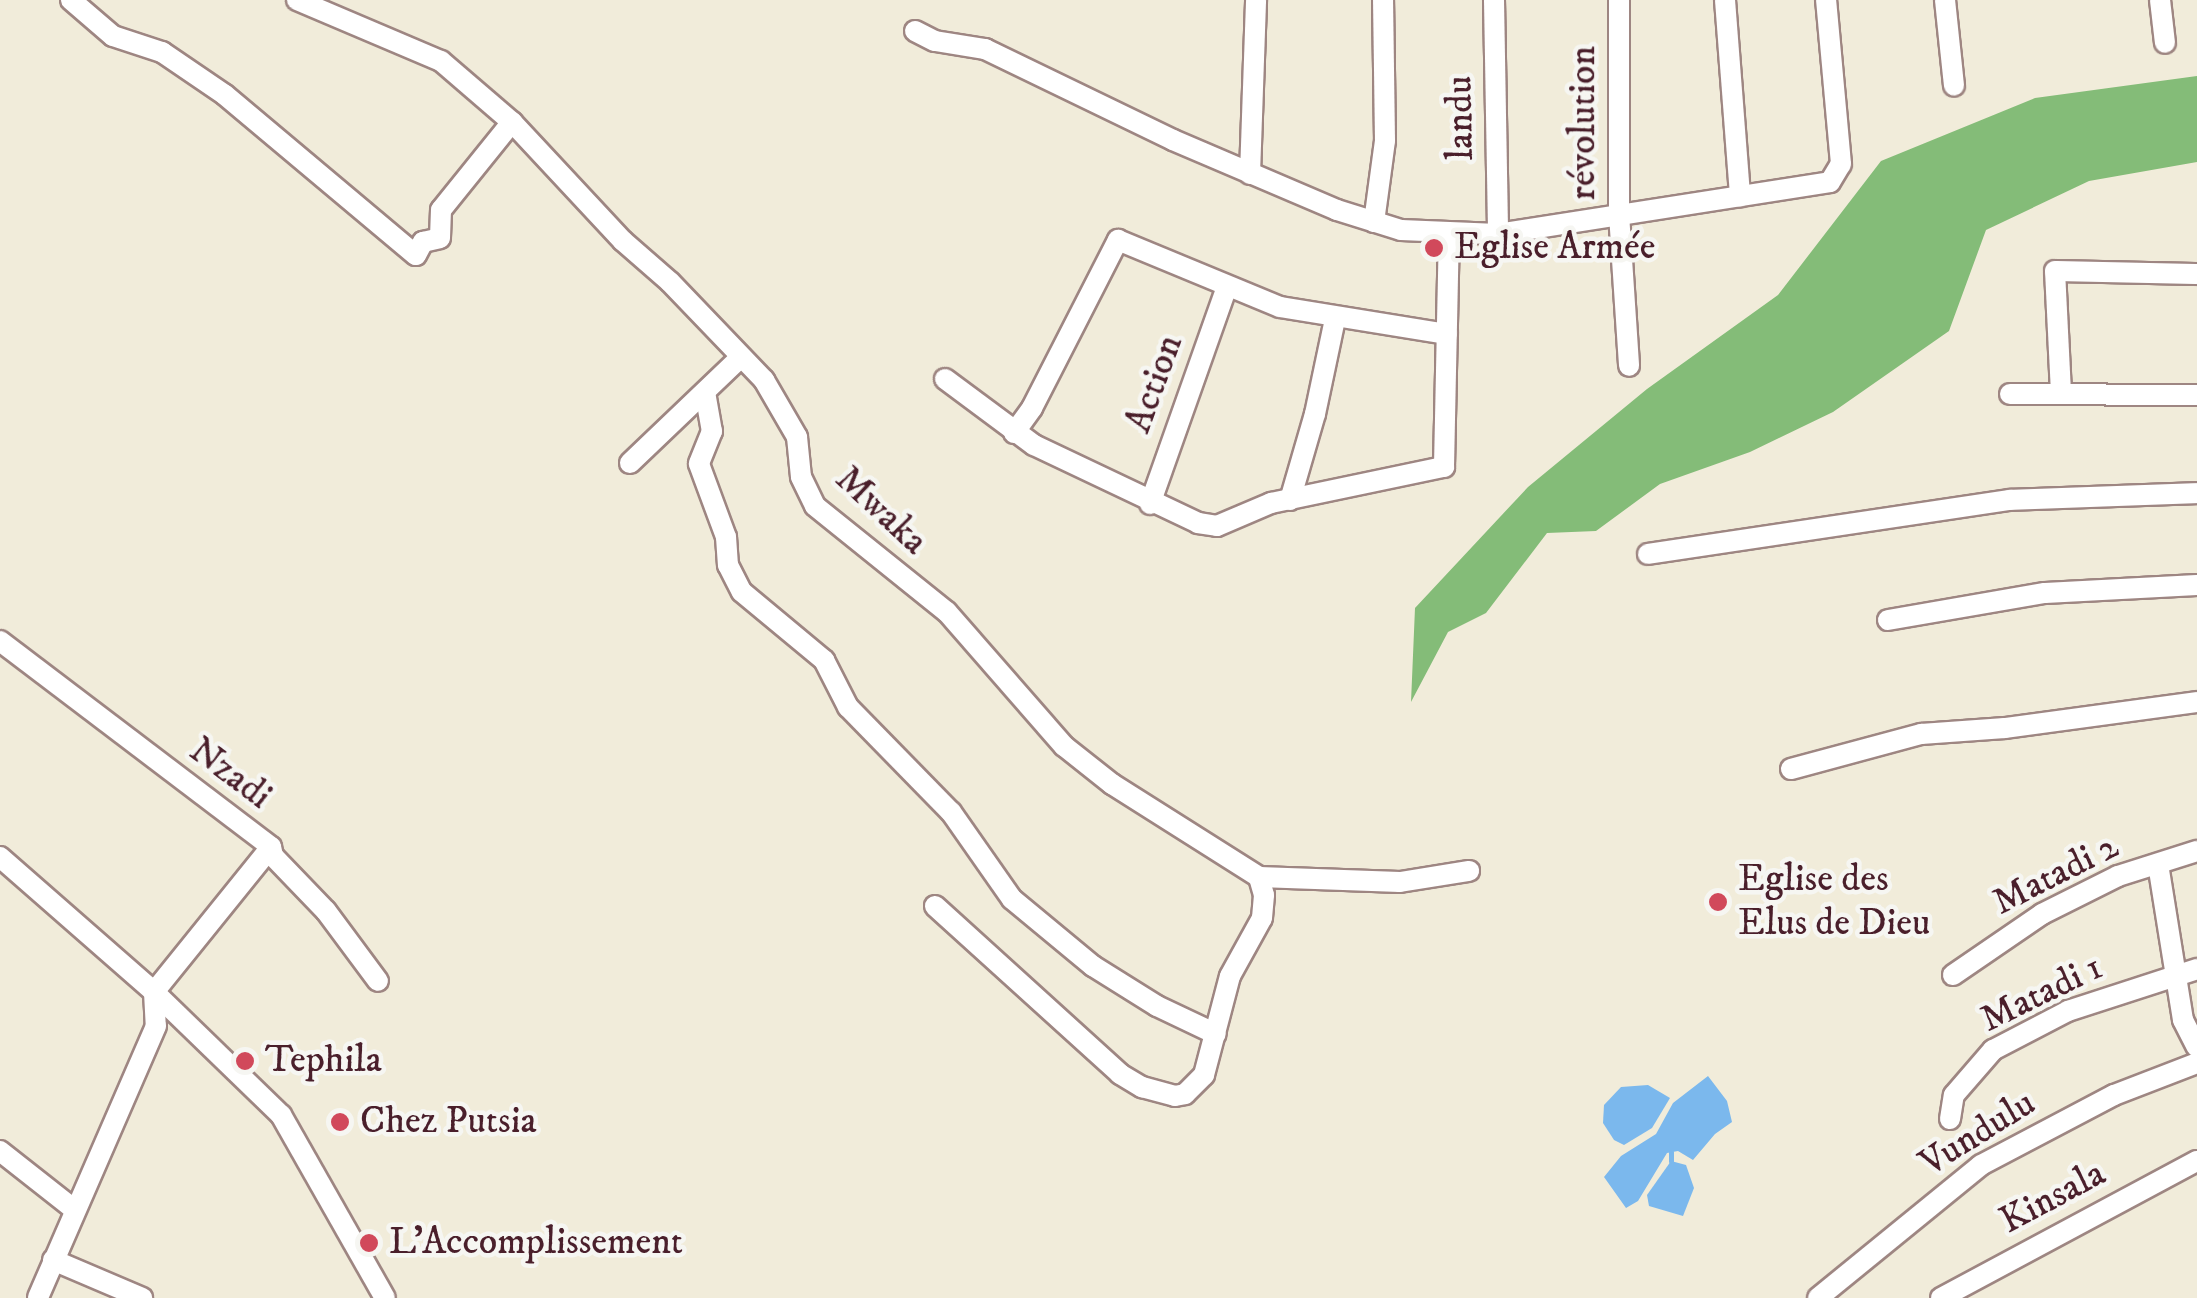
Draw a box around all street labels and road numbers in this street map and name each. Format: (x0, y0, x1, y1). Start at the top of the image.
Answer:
street label: révolution (1561, 46, 1607, 200)
street label: landu (1437, 75, 1485, 161)
street label: Action (1116, 329, 1194, 439)
street label: Mwaka (825, 457, 937, 565)
street label: Nzadi (180, 728, 280, 820)
street label: Matadi 2 (1986, 824, 2126, 926)
street label: Matadi 1 (1974, 945, 2110, 1043)
street label: Vundulu (1912, 1081, 2044, 1187)
street label: Kinsala (1993, 1151, 2113, 1245)

